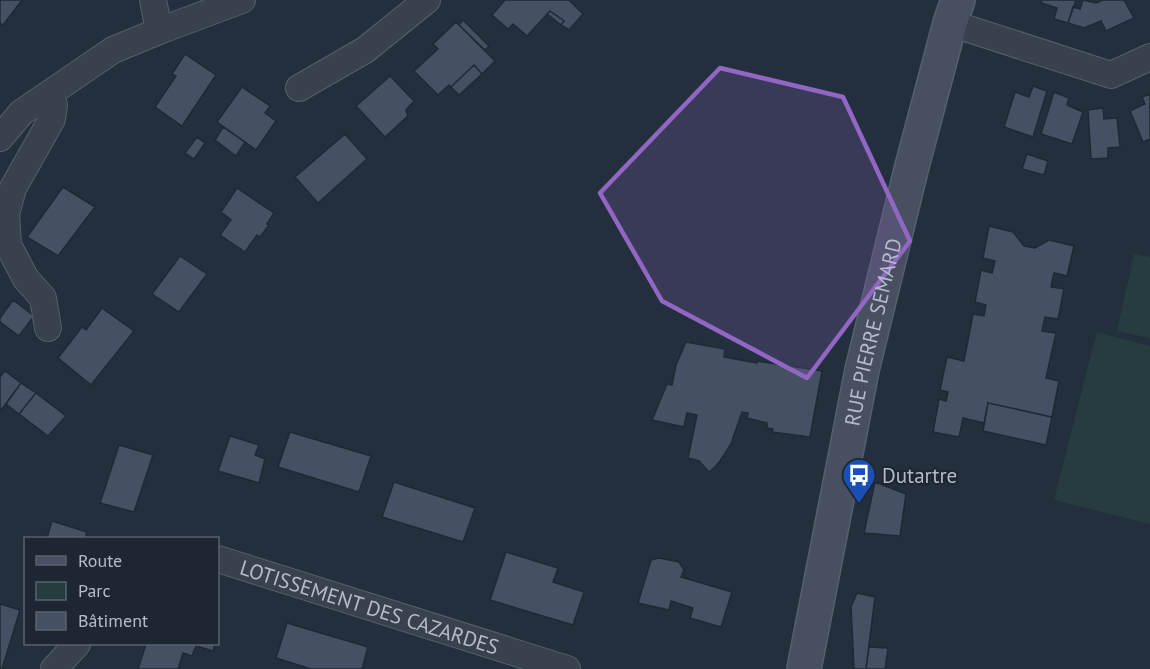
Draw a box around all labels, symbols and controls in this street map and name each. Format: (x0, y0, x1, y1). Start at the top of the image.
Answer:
street label: RUE PIERRE SEMARD (838, 235, 907, 428)
bus stop icon: Dutartre (841, 457, 877, 504)
place label: Dutartre (882, 462, 957, 489)
legend (24, 537, 219, 645)
text: Route (78, 549, 122, 572)
street label: LOTISSEMENT DES CAZARDES (237, 553, 502, 660)
text: Parc (78, 579, 111, 602)
text: Bâtiment (78, 609, 148, 632)

